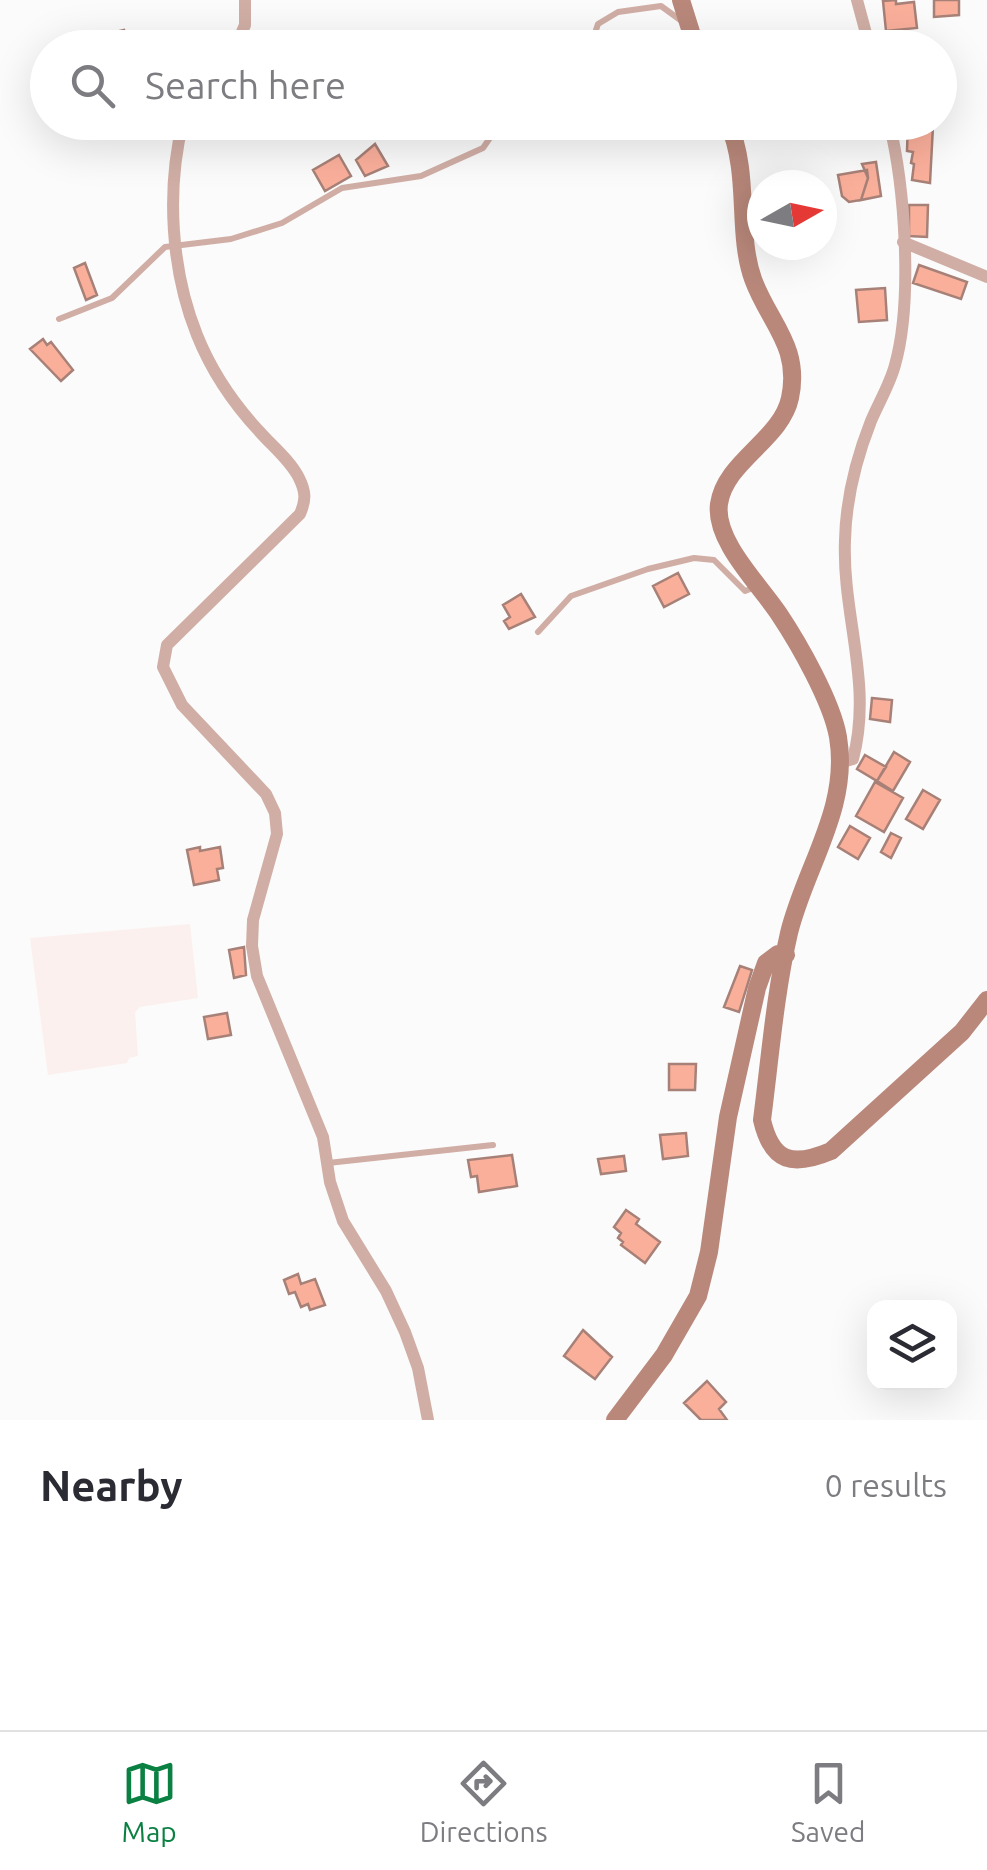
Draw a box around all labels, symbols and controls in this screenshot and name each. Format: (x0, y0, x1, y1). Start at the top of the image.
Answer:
search box (30, 30, 957, 140)
icon: search (65, 58, 120, 113)
text: Search here (145, 64, 346, 106)
north arrow (747, 170, 837, 260)
map controls (867, 1300, 957, 1390)
button: layers (867, 1300, 957, 1390)
text: Nearby (40, 1462, 183, 1509)
text: 0 results (825, 1467, 947, 1503)
tab: Map (122, 1756, 177, 1847)
tab: Directions (420, 1756, 548, 1847)
tab: Saved (791, 1756, 865, 1847)

